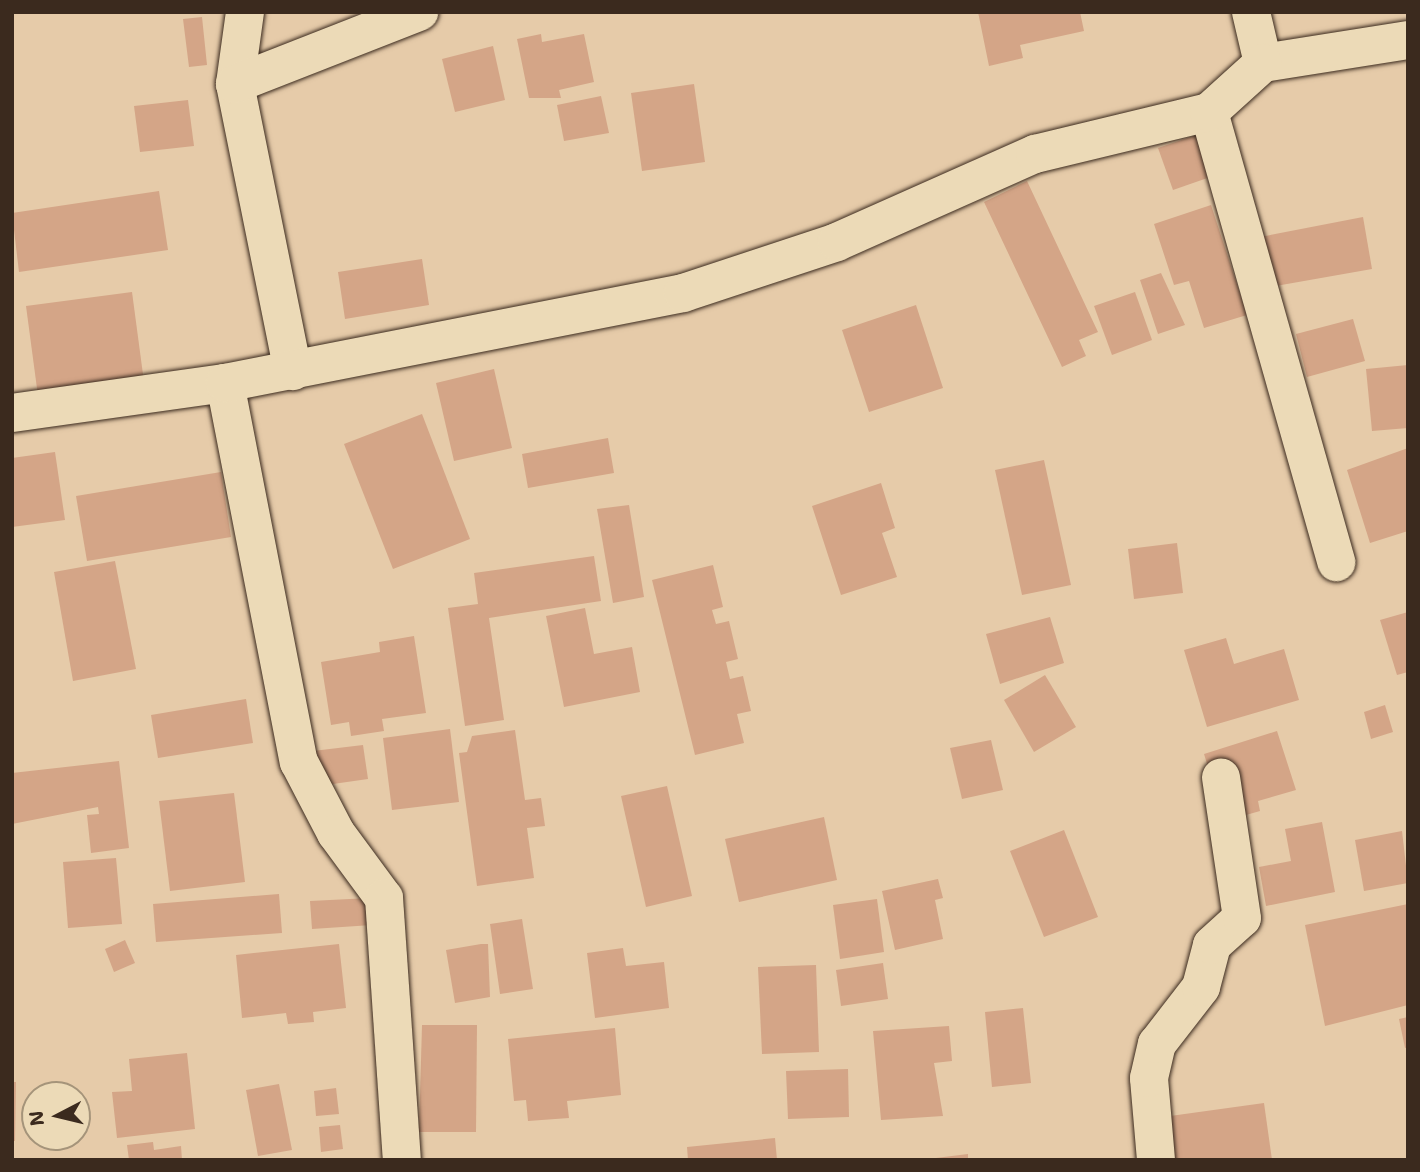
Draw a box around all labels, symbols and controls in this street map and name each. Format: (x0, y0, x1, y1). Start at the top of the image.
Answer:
north arrow (21, 1081, 91, 1151)
text: N (23, 1109, 50, 1127)

